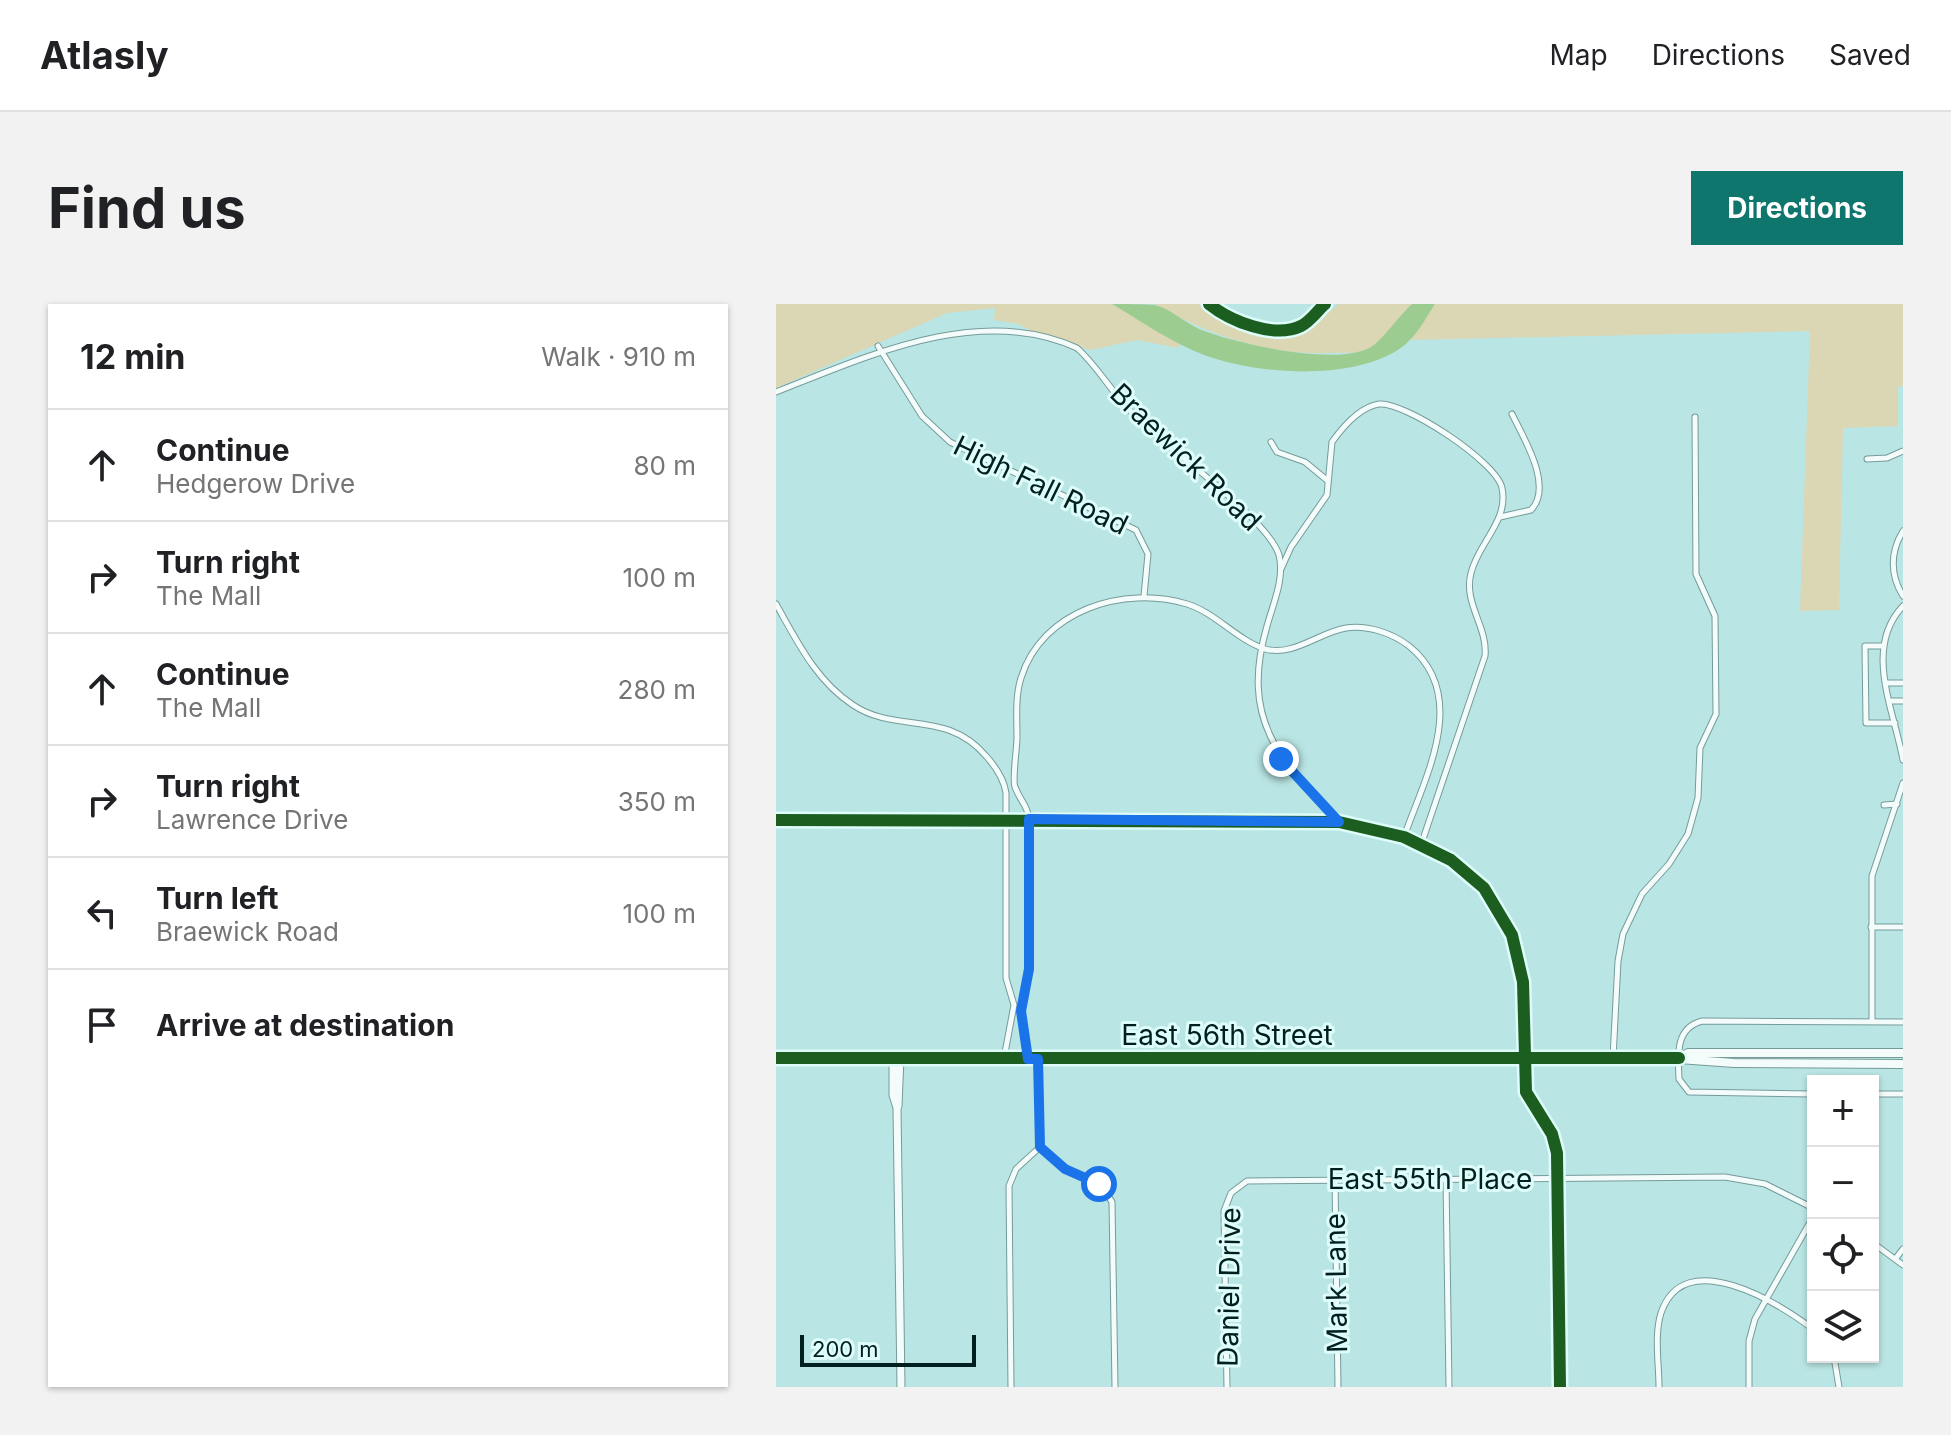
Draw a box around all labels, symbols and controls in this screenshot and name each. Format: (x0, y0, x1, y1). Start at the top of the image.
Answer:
text: Atlasly (40, 32, 169, 78)
text: Map (1549, 38, 1608, 72)
text: Directions (1652, 38, 1785, 72)
text: Saved (1829, 38, 1911, 72)
button: Directions (1691, 171, 1903, 245)
text: Find us (48, 174, 246, 242)
text: 12 min (80, 336, 186, 377)
text: Walk · 910 m (541, 341, 696, 372)
street label: Braewick Road (1103, 376, 1269, 538)
street label: High Fall Road (948, 428, 1134, 542)
text: Continue (156, 432, 290, 468)
icon: ahead (80, 443, 124, 487)
text: 80 m (633, 450, 696, 481)
text: Hedgerow Drive (156, 468, 355, 499)
text: Turn right (156, 544, 300, 580)
icon: right (80, 555, 124, 599)
text: 100 m (623, 562, 696, 593)
text: The Mall (156, 580, 261, 611)
text: Continue (156, 656, 290, 692)
icon: ahead (80, 667, 124, 711)
text: 280 m (618, 674, 696, 705)
text: The Mall (156, 692, 261, 723)
route end (1263, 741, 1299, 777)
text: Turn right (156, 768, 300, 804)
icon: right (80, 779, 124, 823)
text: 350 m (618, 786, 696, 817)
text: Lawrence Drive (156, 804, 348, 835)
text: Turn left (156, 880, 278, 916)
icon: left (80, 891, 124, 935)
text: 100 m (623, 898, 696, 929)
text: Braewick Road (156, 916, 339, 947)
icon: arrive (80, 1003, 124, 1047)
text: Arrive at destination (156, 1007, 454, 1043)
street label: East 56th Street (1121, 1018, 1333, 1052)
map controls (1807, 1075, 1879, 1363)
button: + (1807, 1075, 1879, 1147)
button: − (1807, 1147, 1879, 1219)
street label: East 55th Place (1328, 1162, 1532, 1196)
route start (1081, 1166, 1117, 1202)
street label: Daniel Drive (1211, 1207, 1247, 1367)
street label: Mark Lane (1318, 1213, 1354, 1353)
button: locate (1807, 1219, 1879, 1291)
button: layers (1807, 1291, 1879, 1363)
scale bar (800, 1331, 976, 1367)
text: 200 m (812, 1336, 879, 1362)

